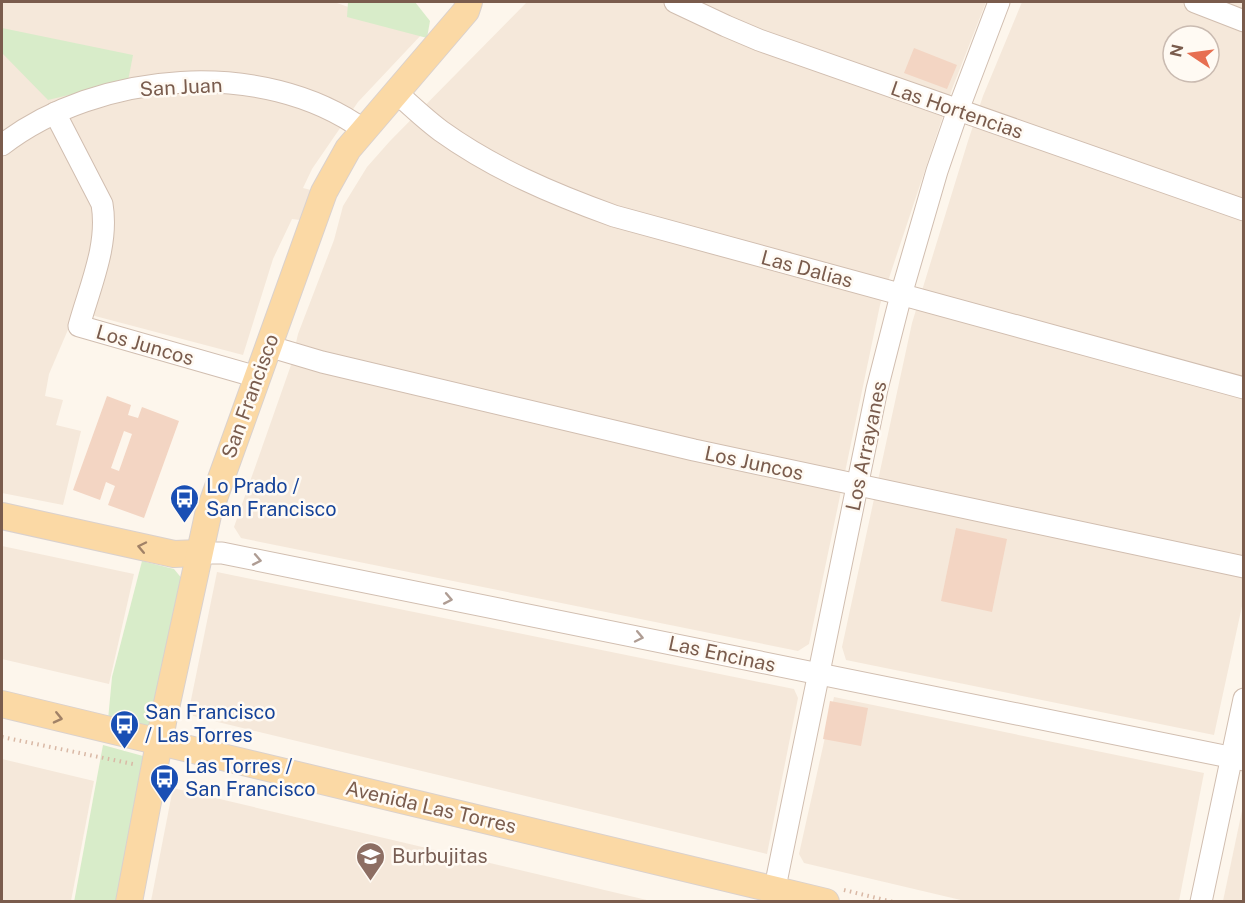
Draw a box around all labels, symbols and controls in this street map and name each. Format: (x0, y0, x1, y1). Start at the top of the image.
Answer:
north arrow (1161, 24, 1221, 84)
text: N (1166, 43, 1188, 59)
street label: San Juan (139, 73, 223, 101)
street label: Las Hortencias (888, 76, 1026, 144)
street label: Las Dalias (758, 245, 856, 293)
street label: Los Juncos (93, 320, 197, 370)
street label: San Francisco (216, 331, 284, 461)
street label: Los Arrayanes (841, 379, 891, 513)
street label: Los Juncos (702, 441, 806, 485)
place label: Lo Prado / San Francisco (206, 474, 337, 521)
bus stop icon: Lo Prado / San Francisco (169, 482, 201, 524)
one-way arrow (137, 541, 147, 554)
one-way arrow (252, 553, 262, 566)
one-way arrow (443, 592, 453, 605)
one-way arrow (634, 630, 644, 643)
street label: Las Encinas (666, 631, 778, 677)
place label: San Francisco / Las Torres (145, 700, 276, 747)
bus stop icon: San Francisco / Las Torres (108, 708, 140, 750)
one-way arrow (53, 710, 63, 723)
place label: Las Torres / San Francisco (185, 754, 316, 801)
bus stop icon: Las Torres / San Francisco (148, 762, 180, 804)
street label: Avenida Las Torres (343, 776, 519, 838)
school or university icon: Burbujitas (355, 840, 387, 882)
place label: Burbujitas (392, 844, 488, 868)

